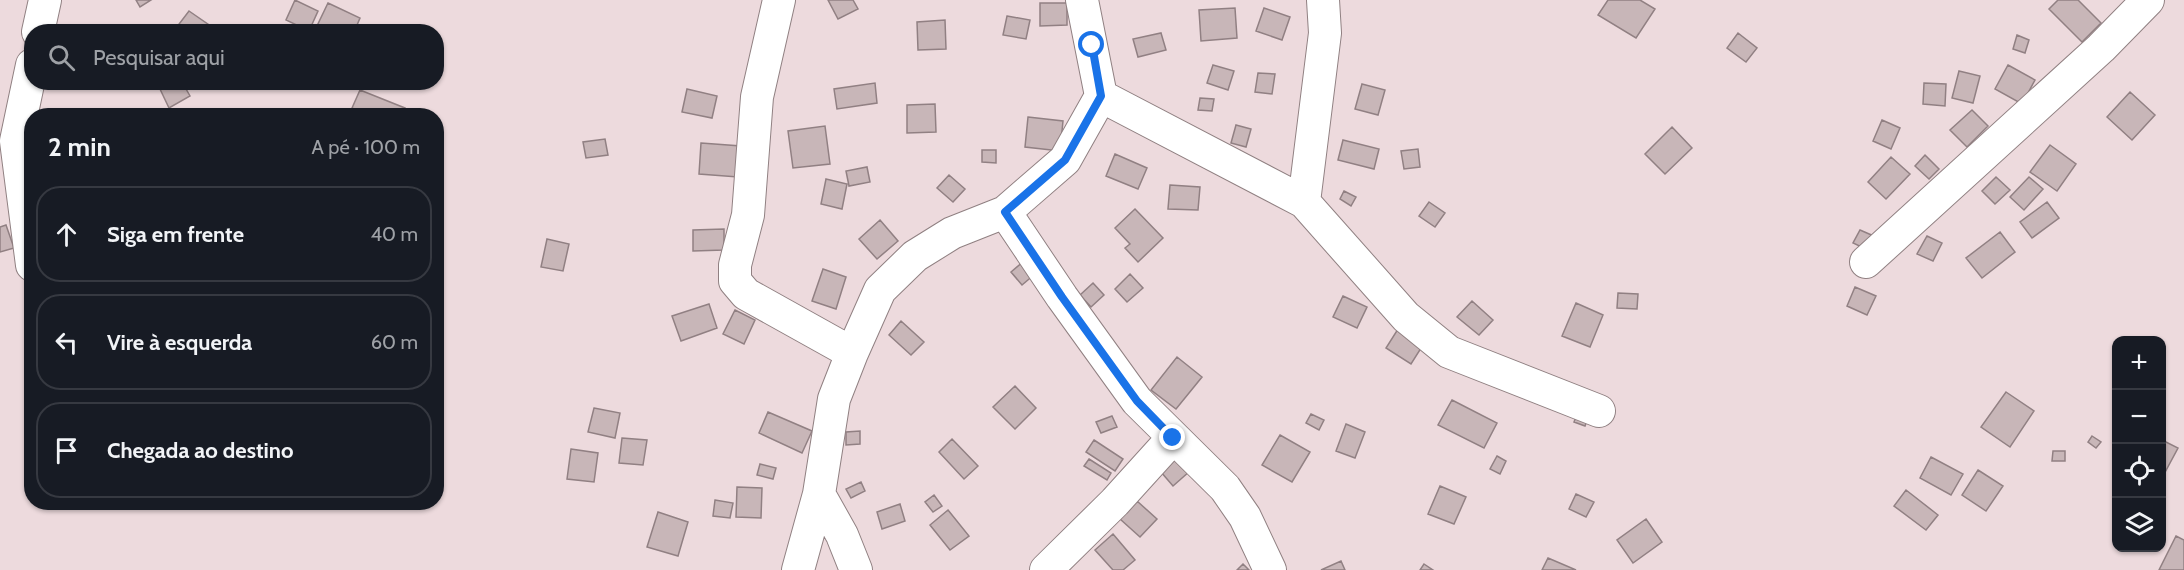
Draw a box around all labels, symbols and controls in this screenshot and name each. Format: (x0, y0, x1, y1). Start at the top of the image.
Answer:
search box (24, 24, 444, 90)
route start (1078, 31, 1104, 57)
icon: search (45, 41, 78, 74)
text: Pesquisar aqui (93, 44, 225, 71)
text: 2 min (48, 131, 111, 163)
text: A pé · 100 m (312, 135, 420, 159)
icon: ahead (50, 218, 83, 251)
text: Siga em frente (107, 221, 244, 248)
text: 40 m (370, 222, 418, 246)
icon: left (50, 326, 83, 359)
text: Vire à esquerda (107, 329, 252, 356)
text: 60 m (371, 330, 418, 354)
map controls (2112, 336, 2166, 552)
button: + (2112, 336, 2166, 390)
button: − (2112, 390, 2166, 444)
route end (1159, 424, 1185, 450)
icon: arrive (50, 434, 83, 467)
text: Chegada ao destino (107, 437, 293, 464)
button: locate (2112, 444, 2166, 498)
button: layers (2112, 498, 2166, 552)

